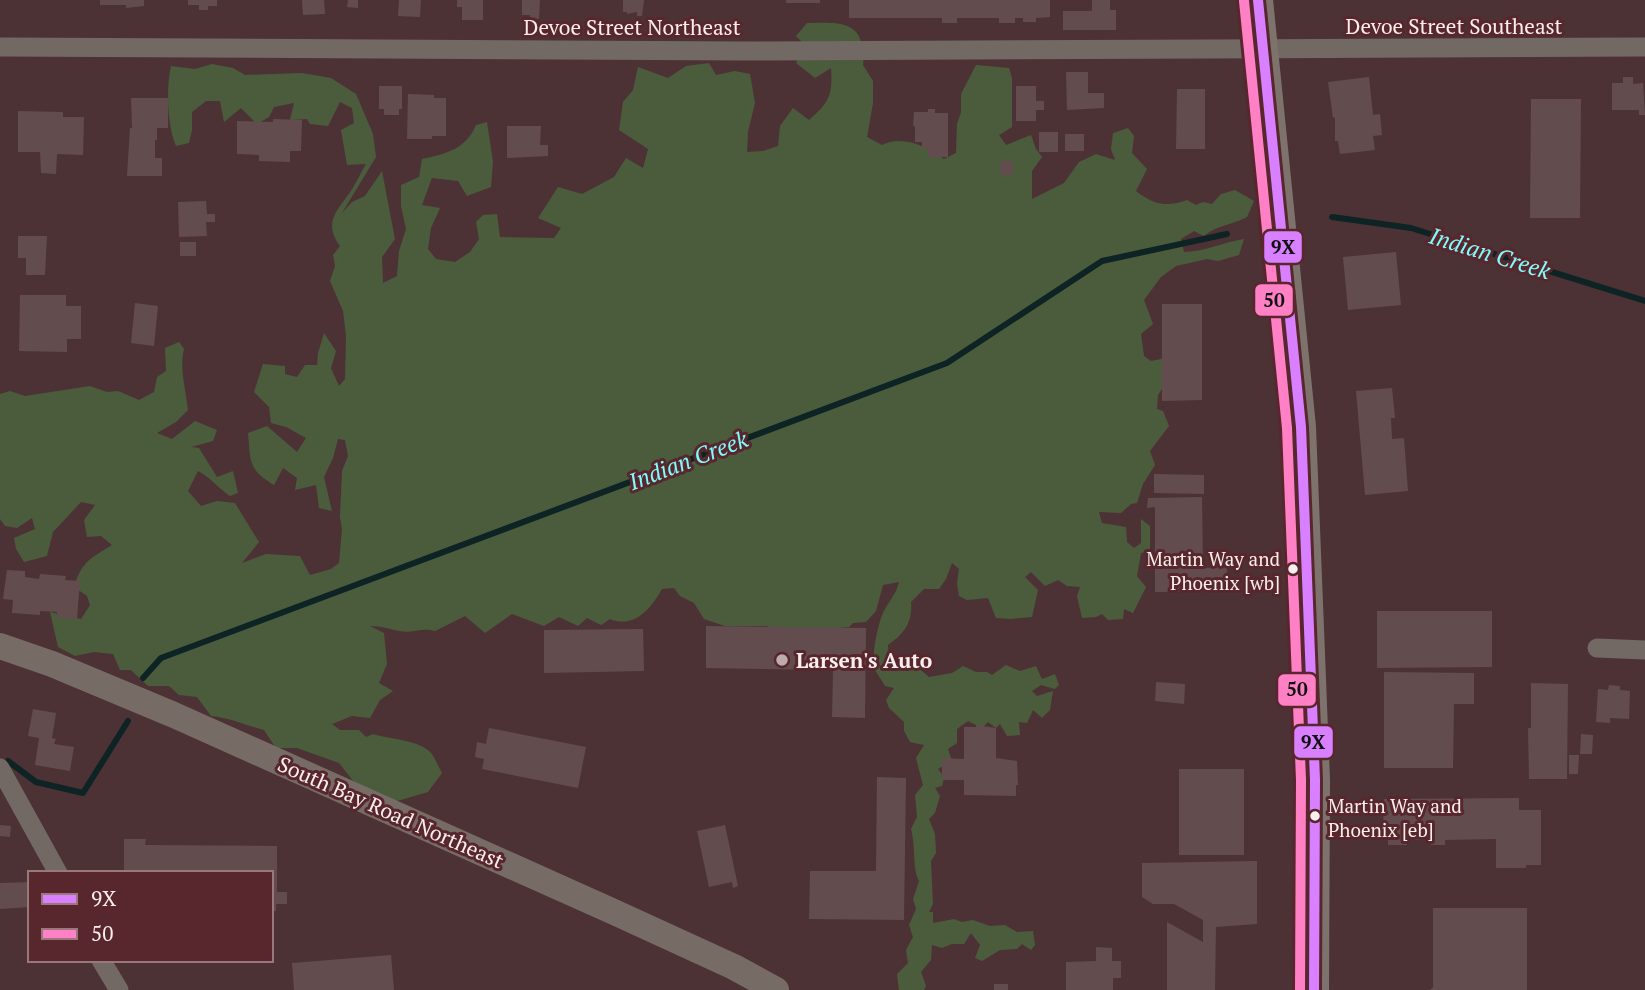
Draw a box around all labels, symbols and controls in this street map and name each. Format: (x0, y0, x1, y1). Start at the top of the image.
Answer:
street label: Devoe Street Southeast (1346, 12, 1563, 40)
street label: Devoe Street Northeast (524, 13, 741, 41)
water label: Indian Creek (1425, 220, 1555, 286)
line badge: 9X (1263, 230, 1303, 264)
text: 9X (1271, 234, 1295, 259)
line badge: 50 (1254, 283, 1294, 317)
text: 50 (1263, 287, 1285, 312)
water label: Indian Creek (623, 423, 753, 497)
place label: Martin Way and Phoenix [wb] (1146, 546, 1280, 595)
marker: Martin Way and Phoenix [wb] (1286, 562, 1300, 576)
place label: Larsen's Auto (796, 646, 932, 674)
marker: Larsen's Auto (774, 652, 790, 668)
line badge: 50 (1277, 673, 1317, 707)
text: 50 (1286, 676, 1308, 701)
line badge: 9X (1293, 725, 1334, 759)
text: 9X (1301, 729, 1325, 754)
street label: South Bay Road Northeast (274, 749, 509, 875)
place label: Martin Way and Phoenix [eb] (1328, 793, 1462, 842)
marker: Martin Way and Phoenix [eb] (1308, 809, 1322, 823)
legend (28, 871, 273, 962)
text: 9X (91, 884, 116, 912)
text: 50 (91, 919, 113, 947)

